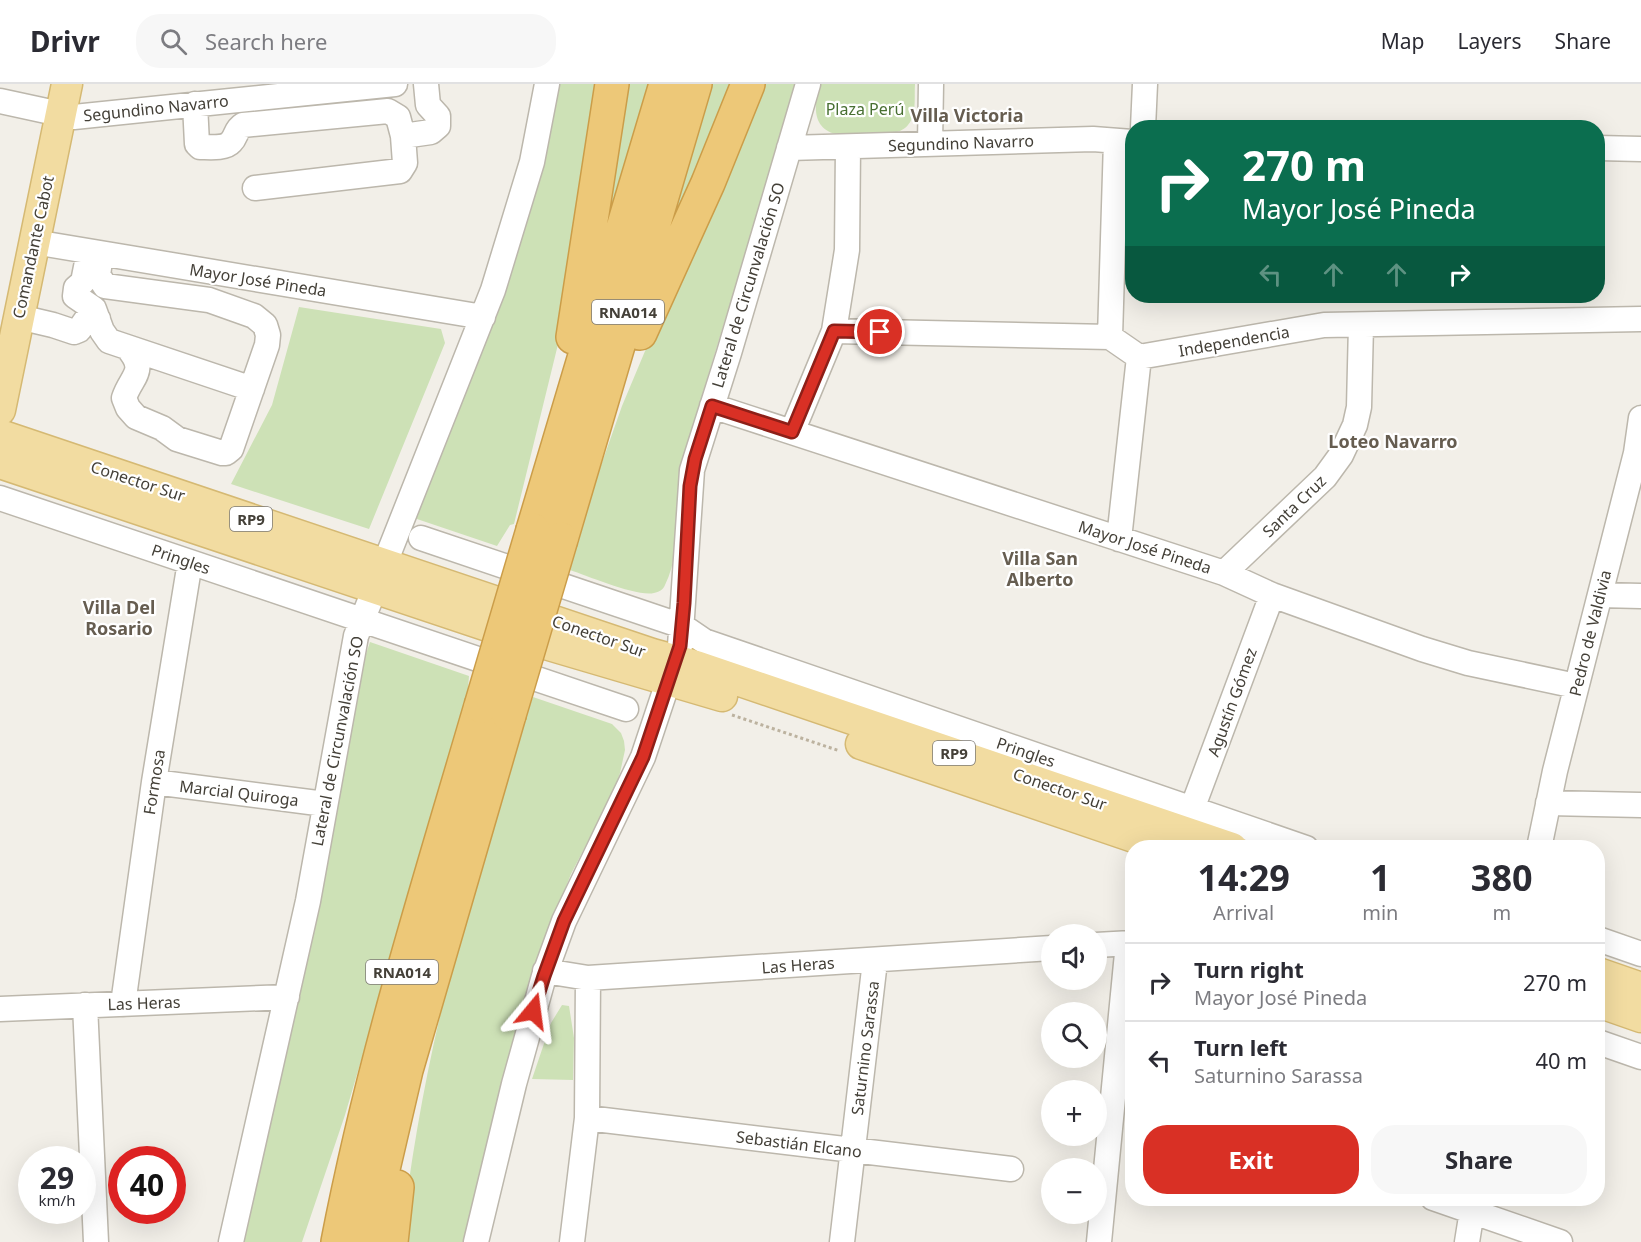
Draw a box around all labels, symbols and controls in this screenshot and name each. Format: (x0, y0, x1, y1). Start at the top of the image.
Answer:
search box (136, 14, 556, 68)
text: Drivr (30, 22, 100, 60)
icon: search (157, 25, 190, 58)
text: Search here (205, 26, 327, 56)
text: Map (1381, 27, 1425, 55)
text: Layers (1458, 27, 1522, 55)
text: Share (1555, 27, 1611, 55)
street label: Segundino Navarro (82, 89, 230, 127)
park label: Plaza Perú (826, 98, 904, 120)
district label: Villa Victoria (911, 103, 1023, 127)
street label: Segundino Navarro (888, 129, 1034, 157)
text: 270 m (1242, 136, 1366, 193)
icon: right (1143, 144, 1221, 222)
street label: Comandante Cabot (7, 173, 59, 321)
street label: Lateral de Circunvalación SO (706, 180, 790, 390)
text: Mayor José Pineda (1242, 190, 1476, 227)
street label: Mayor José Pineda (188, 258, 328, 302)
icon: left (1254, 258, 1287, 291)
icon: ahead (1317, 258, 1350, 291)
icon: ahead (1380, 258, 1413, 291)
icon: right (1443, 258, 1476, 291)
road number: RNA014 (592, 300, 664, 324)
pin (854, 306, 905, 357)
icon: arrive (863, 315, 896, 348)
street label: Independencia (1177, 320, 1291, 362)
district label: Loteo Navarro (1328, 429, 1458, 453)
street label: Conector Sur (88, 455, 188, 507)
street label: Santa Cruz (1257, 470, 1331, 542)
road number: RP9 (230, 507, 272, 531)
street label: Mayor José Pineda (1076, 515, 1214, 579)
street label: Pringles (149, 539, 213, 579)
district label: Villa San Alberto (1002, 546, 1078, 591)
street label: Pedro de Valdivia (1564, 568, 1616, 698)
district label: Villa Del Rosario (83, 595, 155, 640)
street label: Conector Sur (549, 610, 649, 662)
street label: Lateral de Circunvalación SO (306, 634, 368, 848)
street label: Agustín Gómez (1202, 645, 1262, 759)
street label: Pringles (994, 732, 1058, 772)
road number: RP9 (933, 741, 975, 765)
street label: Formosa (138, 748, 170, 816)
street label: Conector Sur (1010, 763, 1110, 815)
street label: Marcial Quiroga (178, 775, 300, 811)
text: 14:29 (1197, 853, 1290, 902)
text: 1 (1370, 853, 1391, 902)
text: 380 (1471, 853, 1533, 902)
text: Arrival (1213, 899, 1274, 926)
text: min (1362, 899, 1398, 926)
text: m (1492, 899, 1511, 926)
map controls (1041, 924, 1107, 1224)
button: sound (1041, 924, 1107, 990)
street label: Las Heras (761, 951, 835, 979)
text: Turn right (1194, 954, 1304, 984)
road number: RNA014 (366, 960, 438, 984)
icon: right (1143, 966, 1176, 999)
text: 270 m (1523, 967, 1587, 997)
position arrow (501, 979, 565, 1043)
street label: Saturnino Sarassa (846, 980, 884, 1116)
text: Mayor José Pineda (1194, 984, 1367, 1011)
street label: Las Heras (107, 991, 181, 1015)
button: search (1041, 1002, 1107, 1068)
text: Turn left (1194, 1032, 1288, 1062)
icon: left (1143, 1044, 1176, 1077)
text: 40 m (1536, 1045, 1587, 1075)
text: Saturnino Sarassa (1194, 1062, 1363, 1089)
button: + (1041, 1080, 1107, 1146)
street label: Sebastián Elcano (735, 1125, 863, 1163)
button: Exit (1143, 1125, 1359, 1194)
button: Share (1371, 1125, 1587, 1194)
speed limit sign: 40 (108, 1146, 186, 1224)
text: 29 (40, 1157, 74, 1198)
button: − (1041, 1158, 1107, 1224)
text: km/h (39, 1190, 75, 1210)

